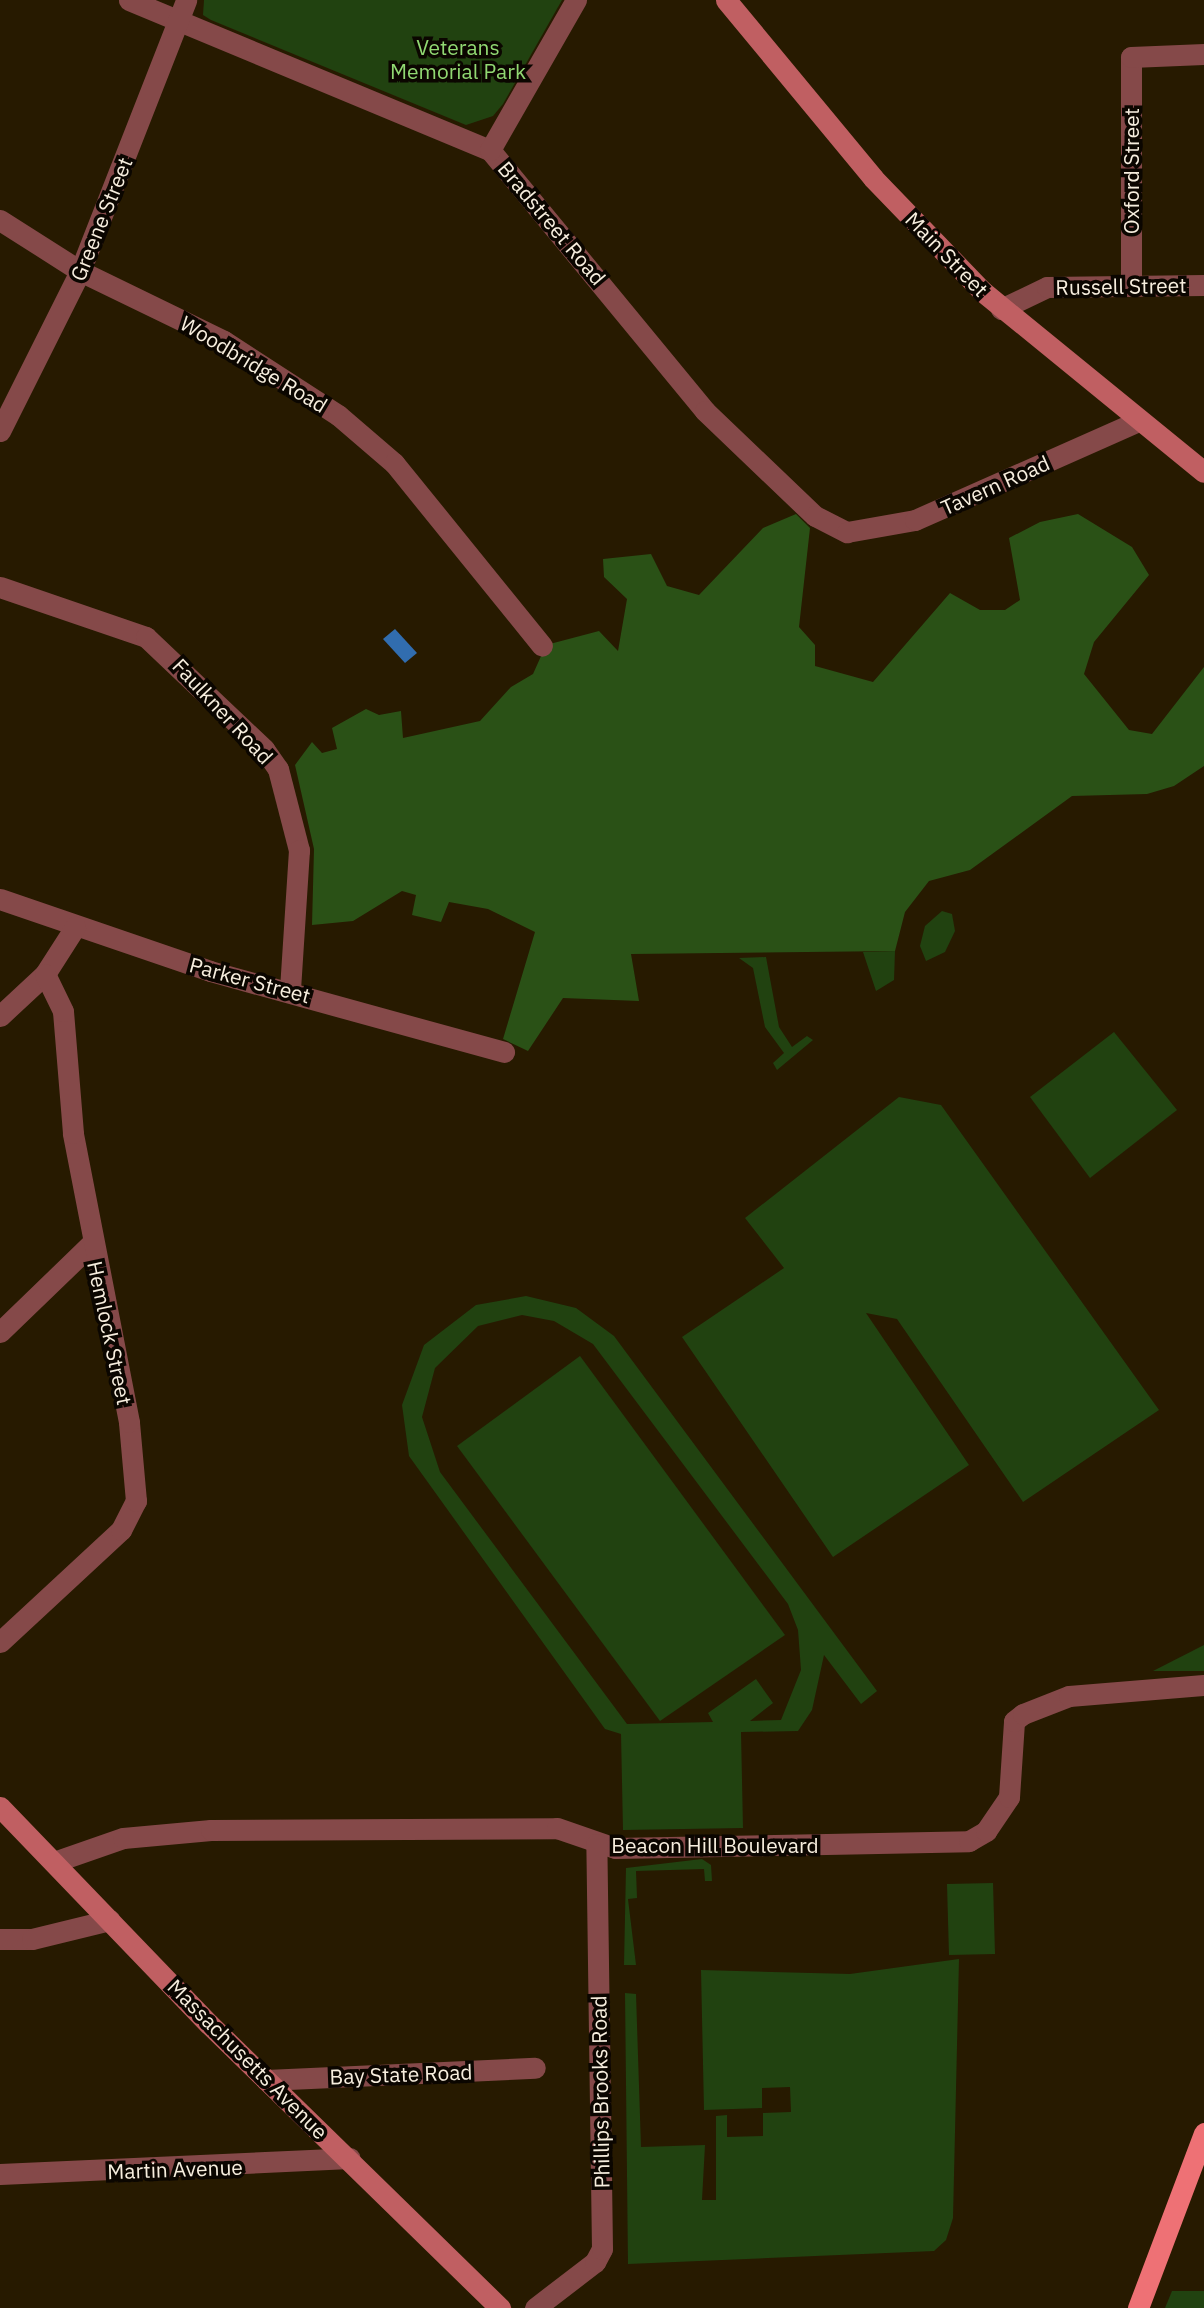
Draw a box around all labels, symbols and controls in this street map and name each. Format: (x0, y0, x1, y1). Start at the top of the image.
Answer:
park label: Veterans Memorial Park (390, 34, 526, 84)
street label: Oxford Street (1118, 108, 1144, 234)
street label: Greene Street (65, 153, 137, 285)
street label: Bradstreet Road (493, 156, 611, 290)
street label: Main Street (900, 206, 994, 302)
street label: Russell Street (1055, 272, 1187, 300)
street label: Woodbridge Road (176, 310, 332, 418)
street label: Tavern Road (937, 450, 1053, 520)
street label: Faulkner Road (168, 653, 278, 769)
street label: Parker Street (187, 952, 313, 1008)
street label: Hemlock Street (82, 1259, 138, 1407)
street label: Beacon Hill Boulevard (611, 1832, 819, 1858)
street label: Massachusetts Avenue (163, 1974, 333, 2144)
street label: Phillips Brooks Road (586, 1995, 614, 2189)
street label: Bay State Road (329, 2059, 473, 2089)
street label: Martin Avenue (107, 2154, 243, 2184)

